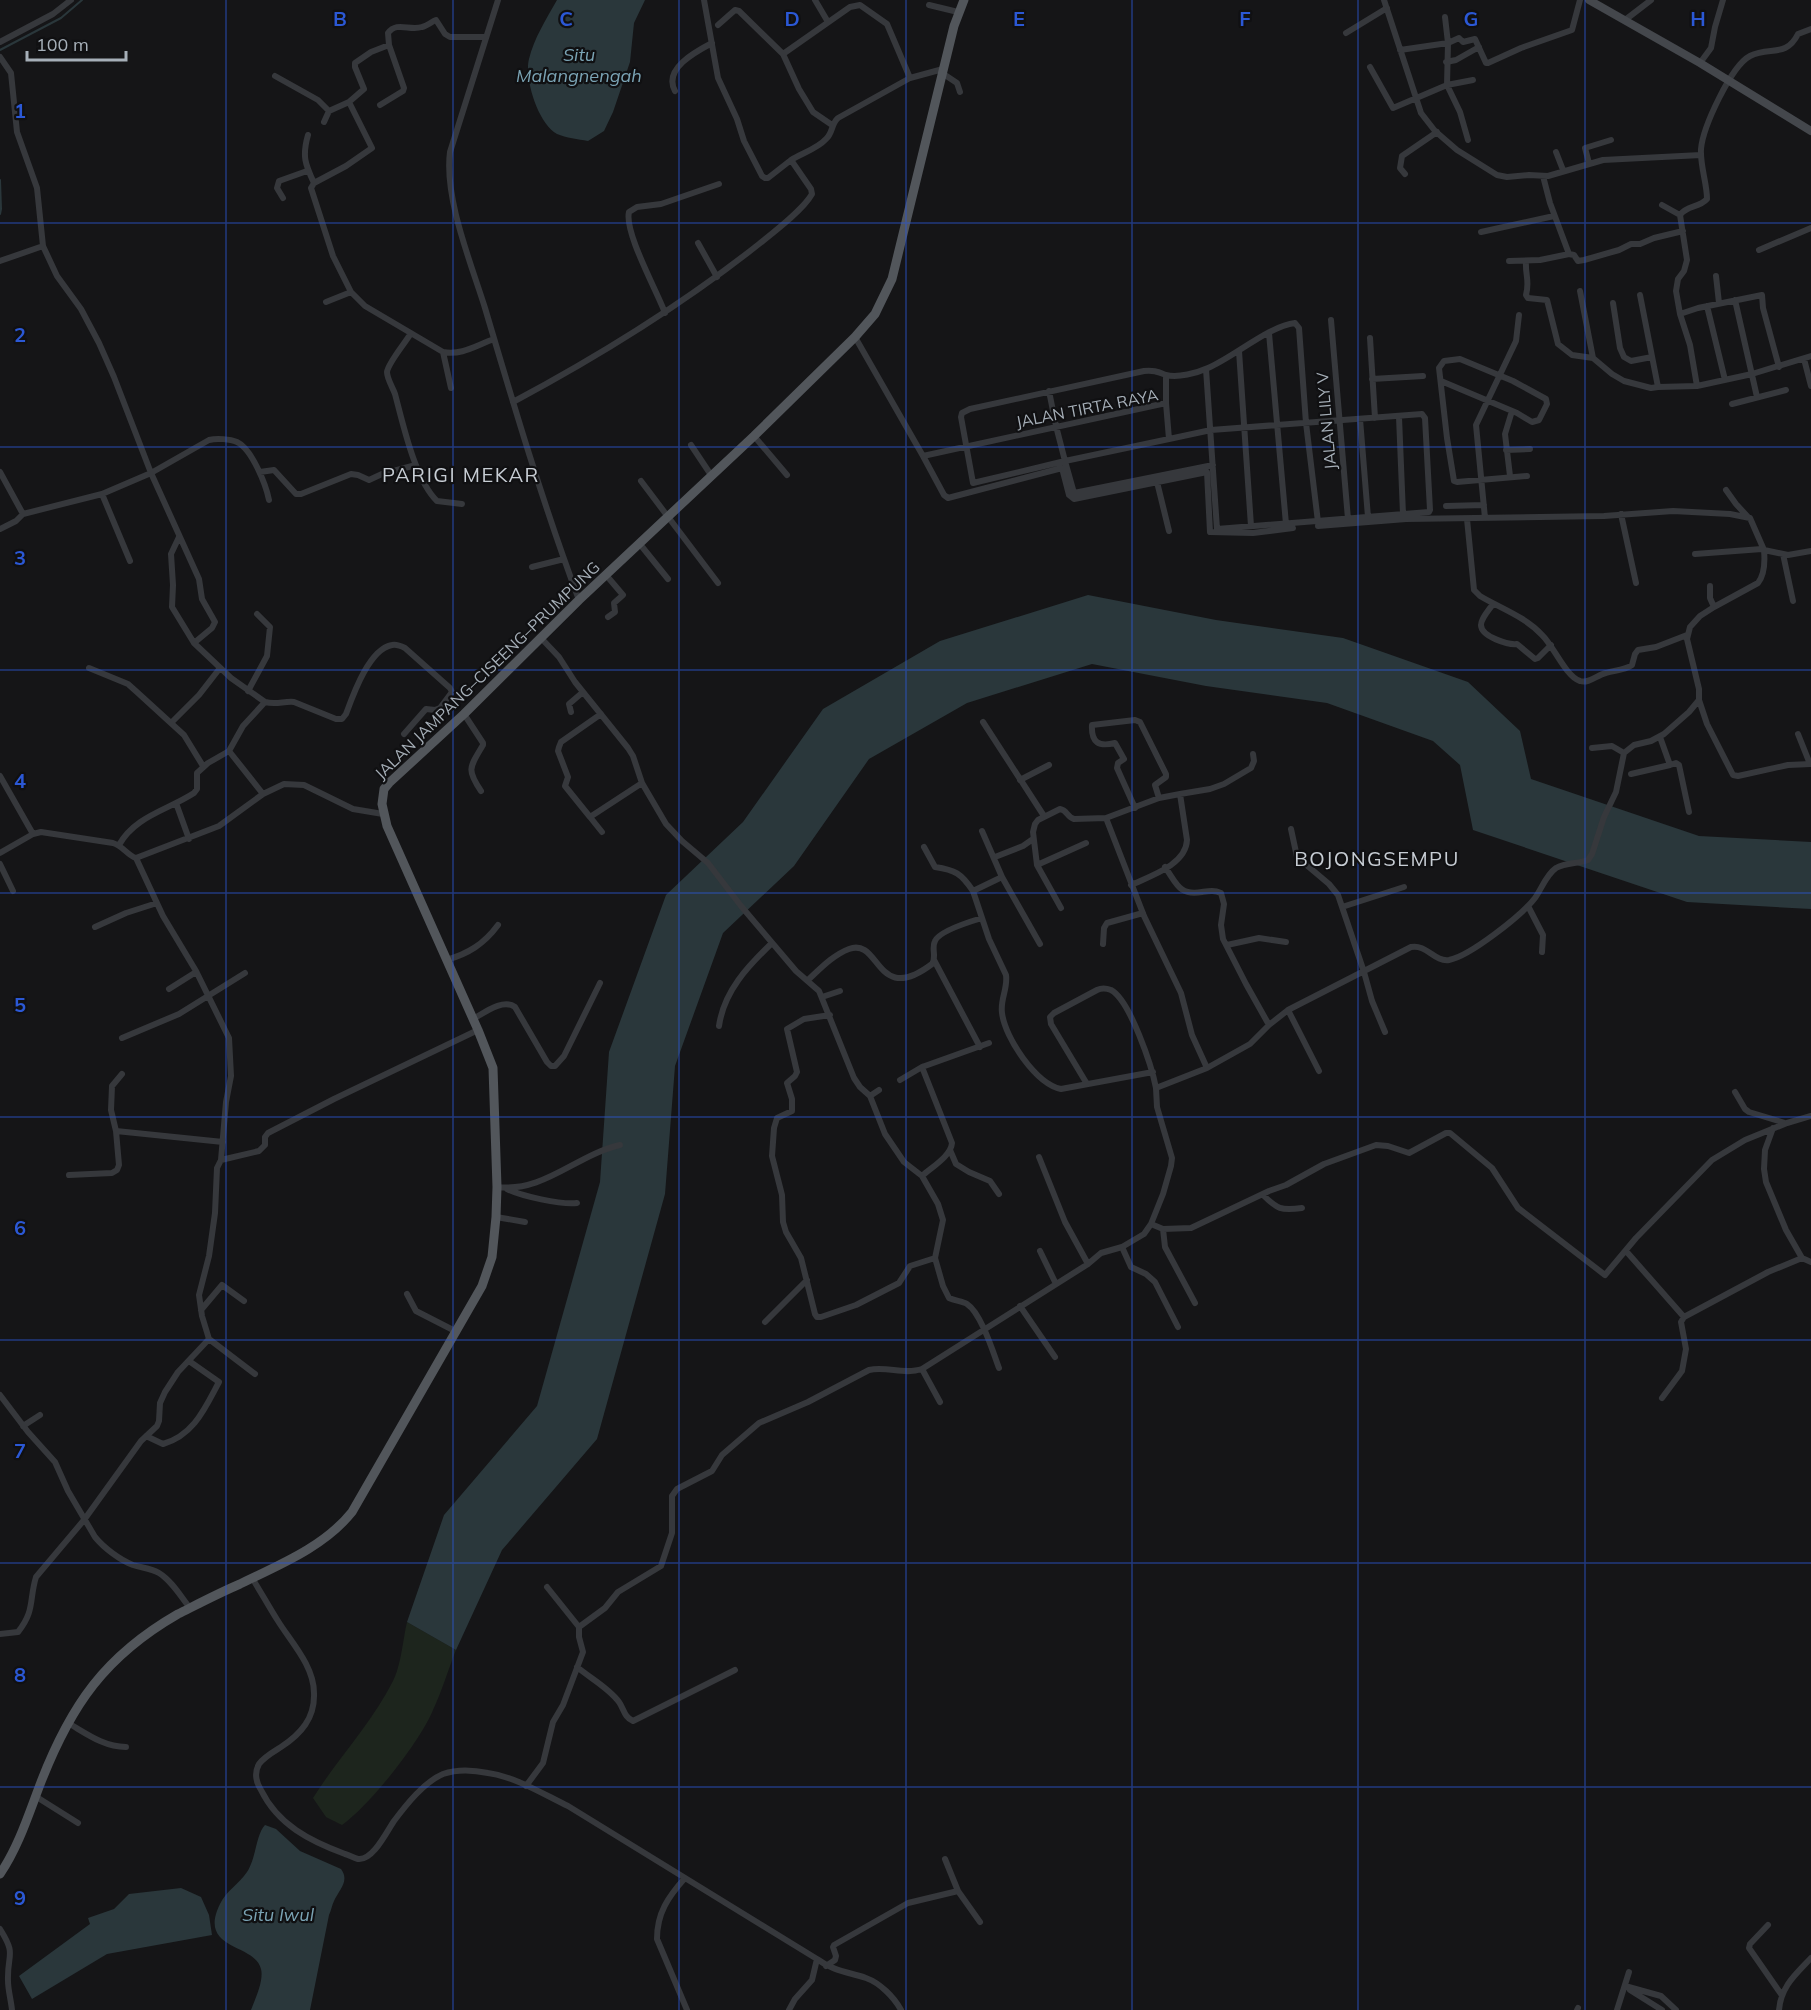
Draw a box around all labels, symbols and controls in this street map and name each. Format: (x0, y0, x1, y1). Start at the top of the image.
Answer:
text: B (333, 6, 347, 31)
text: C (559, 6, 573, 31)
text: D (784, 6, 800, 31)
text: E (1013, 6, 1025, 31)
text: F (1239, 6, 1251, 31)
text: G (1464, 6, 1478, 31)
text: H (1690, 6, 1706, 31)
scale bar (27, 24, 126, 62)
text: 100 m (36, 33, 89, 56)
water label: Situ Malangnengah (516, 43, 642, 87)
text: 1 (14, 98, 26, 123)
text: 2 (14, 322, 26, 347)
street label: JALAN LILY V (1312, 370, 1340, 471)
street label: JALAN TIRTA RAYA (1014, 384, 1160, 432)
district label: PARIGI MEKAR (382, 462, 540, 487)
text: 3 (14, 545, 26, 570)
street label: JALAN JAMPANG–CISEENG–PRUMPUNG (370, 557, 604, 783)
text: 4 (14, 768, 26, 793)
district label: BOJONGSEMPU (1294, 846, 1460, 871)
text: 5 (14, 992, 26, 1017)
text: 6 (14, 1215, 26, 1240)
text: 7 (14, 1438, 26, 1463)
text: 8 (14, 1662, 26, 1687)
text: 9 (14, 1885, 26, 1910)
water label: Situ Iwul (242, 1903, 315, 1926)

